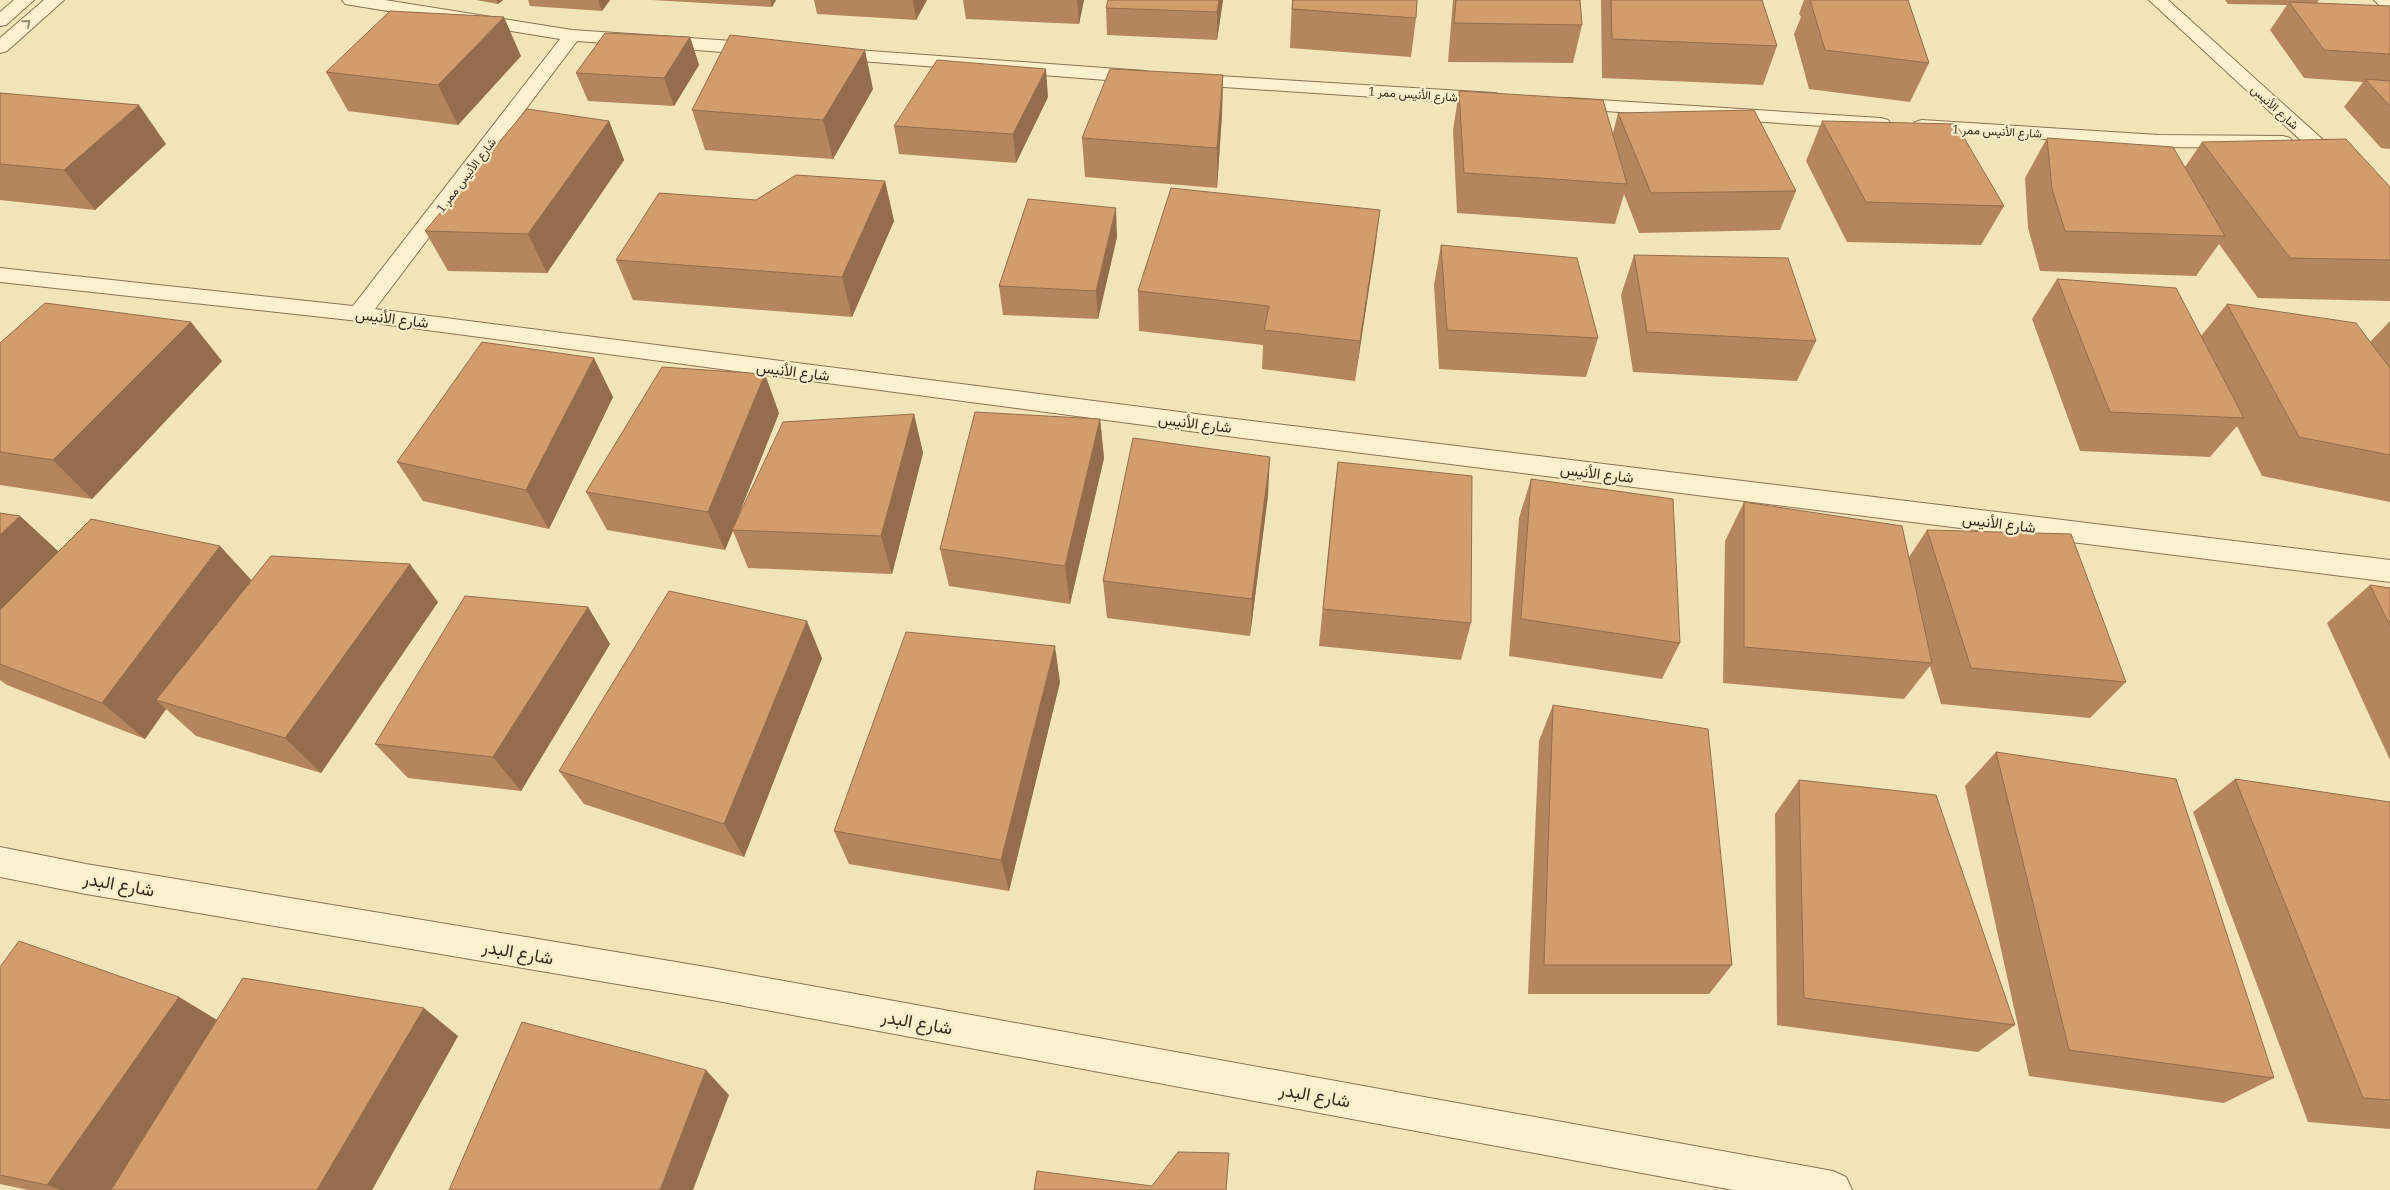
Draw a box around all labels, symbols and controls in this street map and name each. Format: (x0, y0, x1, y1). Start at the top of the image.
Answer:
one-way arrow (22, 20, 31, 29)
street label: شارع الأنيس (2247, 82, 2302, 134)
street label: شارع الأنيس ممر 1 (1368, 83, 1458, 107)
street label: شارع الأنيس ممر 1 (1952, 121, 2042, 143)
street label: شارع الأنيس ممر 1 (433, 135, 501, 217)
street label: شارع الأنيس (354, 304, 430, 334)
street label: شارع الأنيس (755, 357, 831, 387)
street label: شارع الأنيس (1157, 409, 1233, 439)
street label: شارع الأنيس (1559, 459, 1635, 489)
street label: شارع الأنيس (1961, 509, 2037, 539)
street label: شارع البدر (81, 866, 156, 903)
street label: شارع البدر (480, 934, 555, 971)
street label: شارع البدر (879, 1004, 954, 1041)
street label: شارع البدر (1277, 1077, 1352, 1114)

